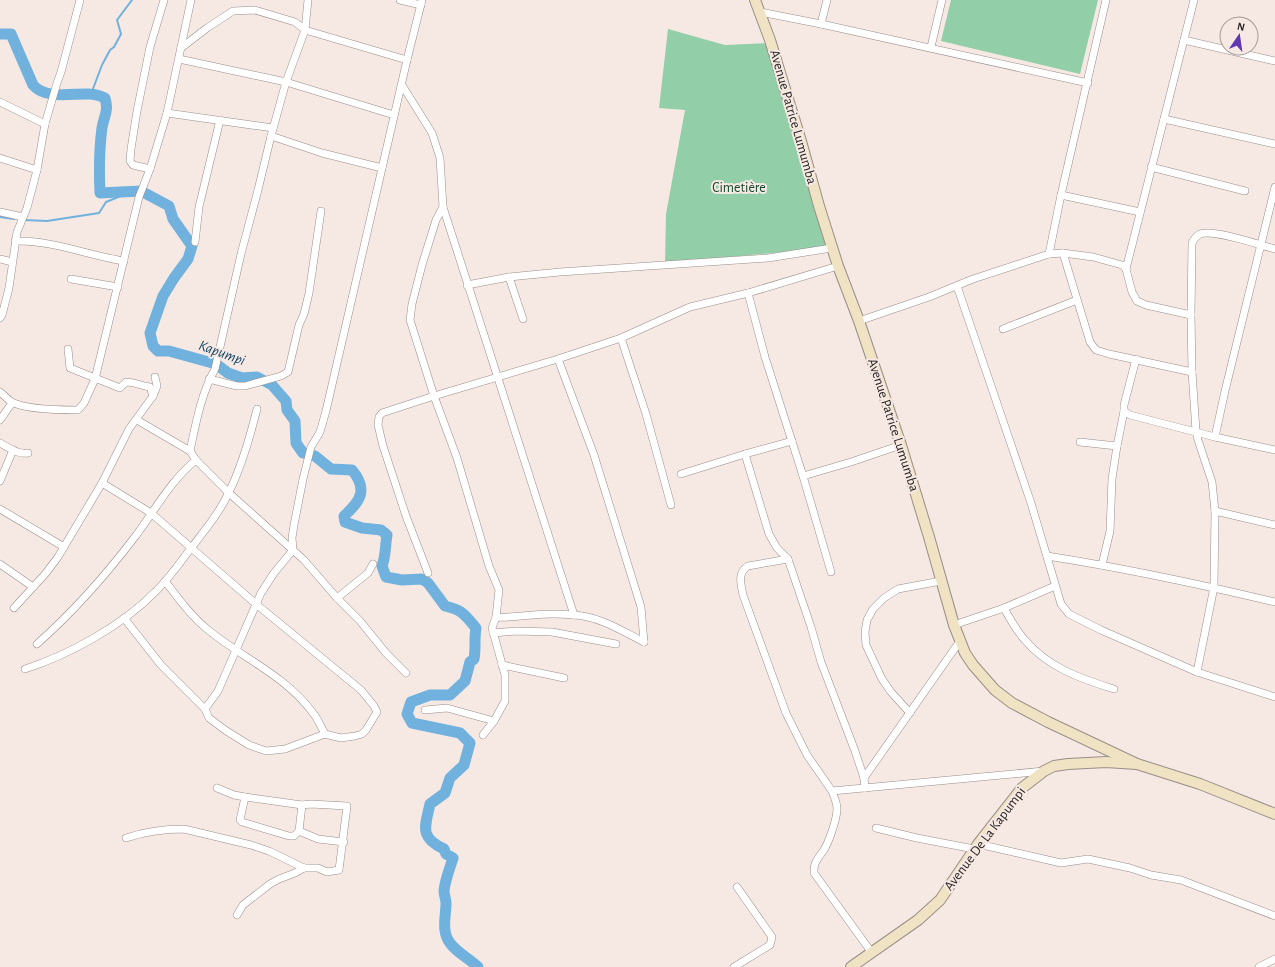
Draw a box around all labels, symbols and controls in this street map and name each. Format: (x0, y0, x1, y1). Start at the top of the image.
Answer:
north arrow (1219, 16, 1259, 56)
text: N (1236, 21, 1246, 33)
street label: Avenue Patrice Lumumba (767, 48, 819, 186)
park label: Cimetière (712, 181, 766, 195)
water label: Kapumpi (197, 338, 247, 368)
street label: Avenue Patrice Lumumba (865, 357, 921, 494)
street label: Avenue De La Kapumpi (942, 785, 1028, 893)

